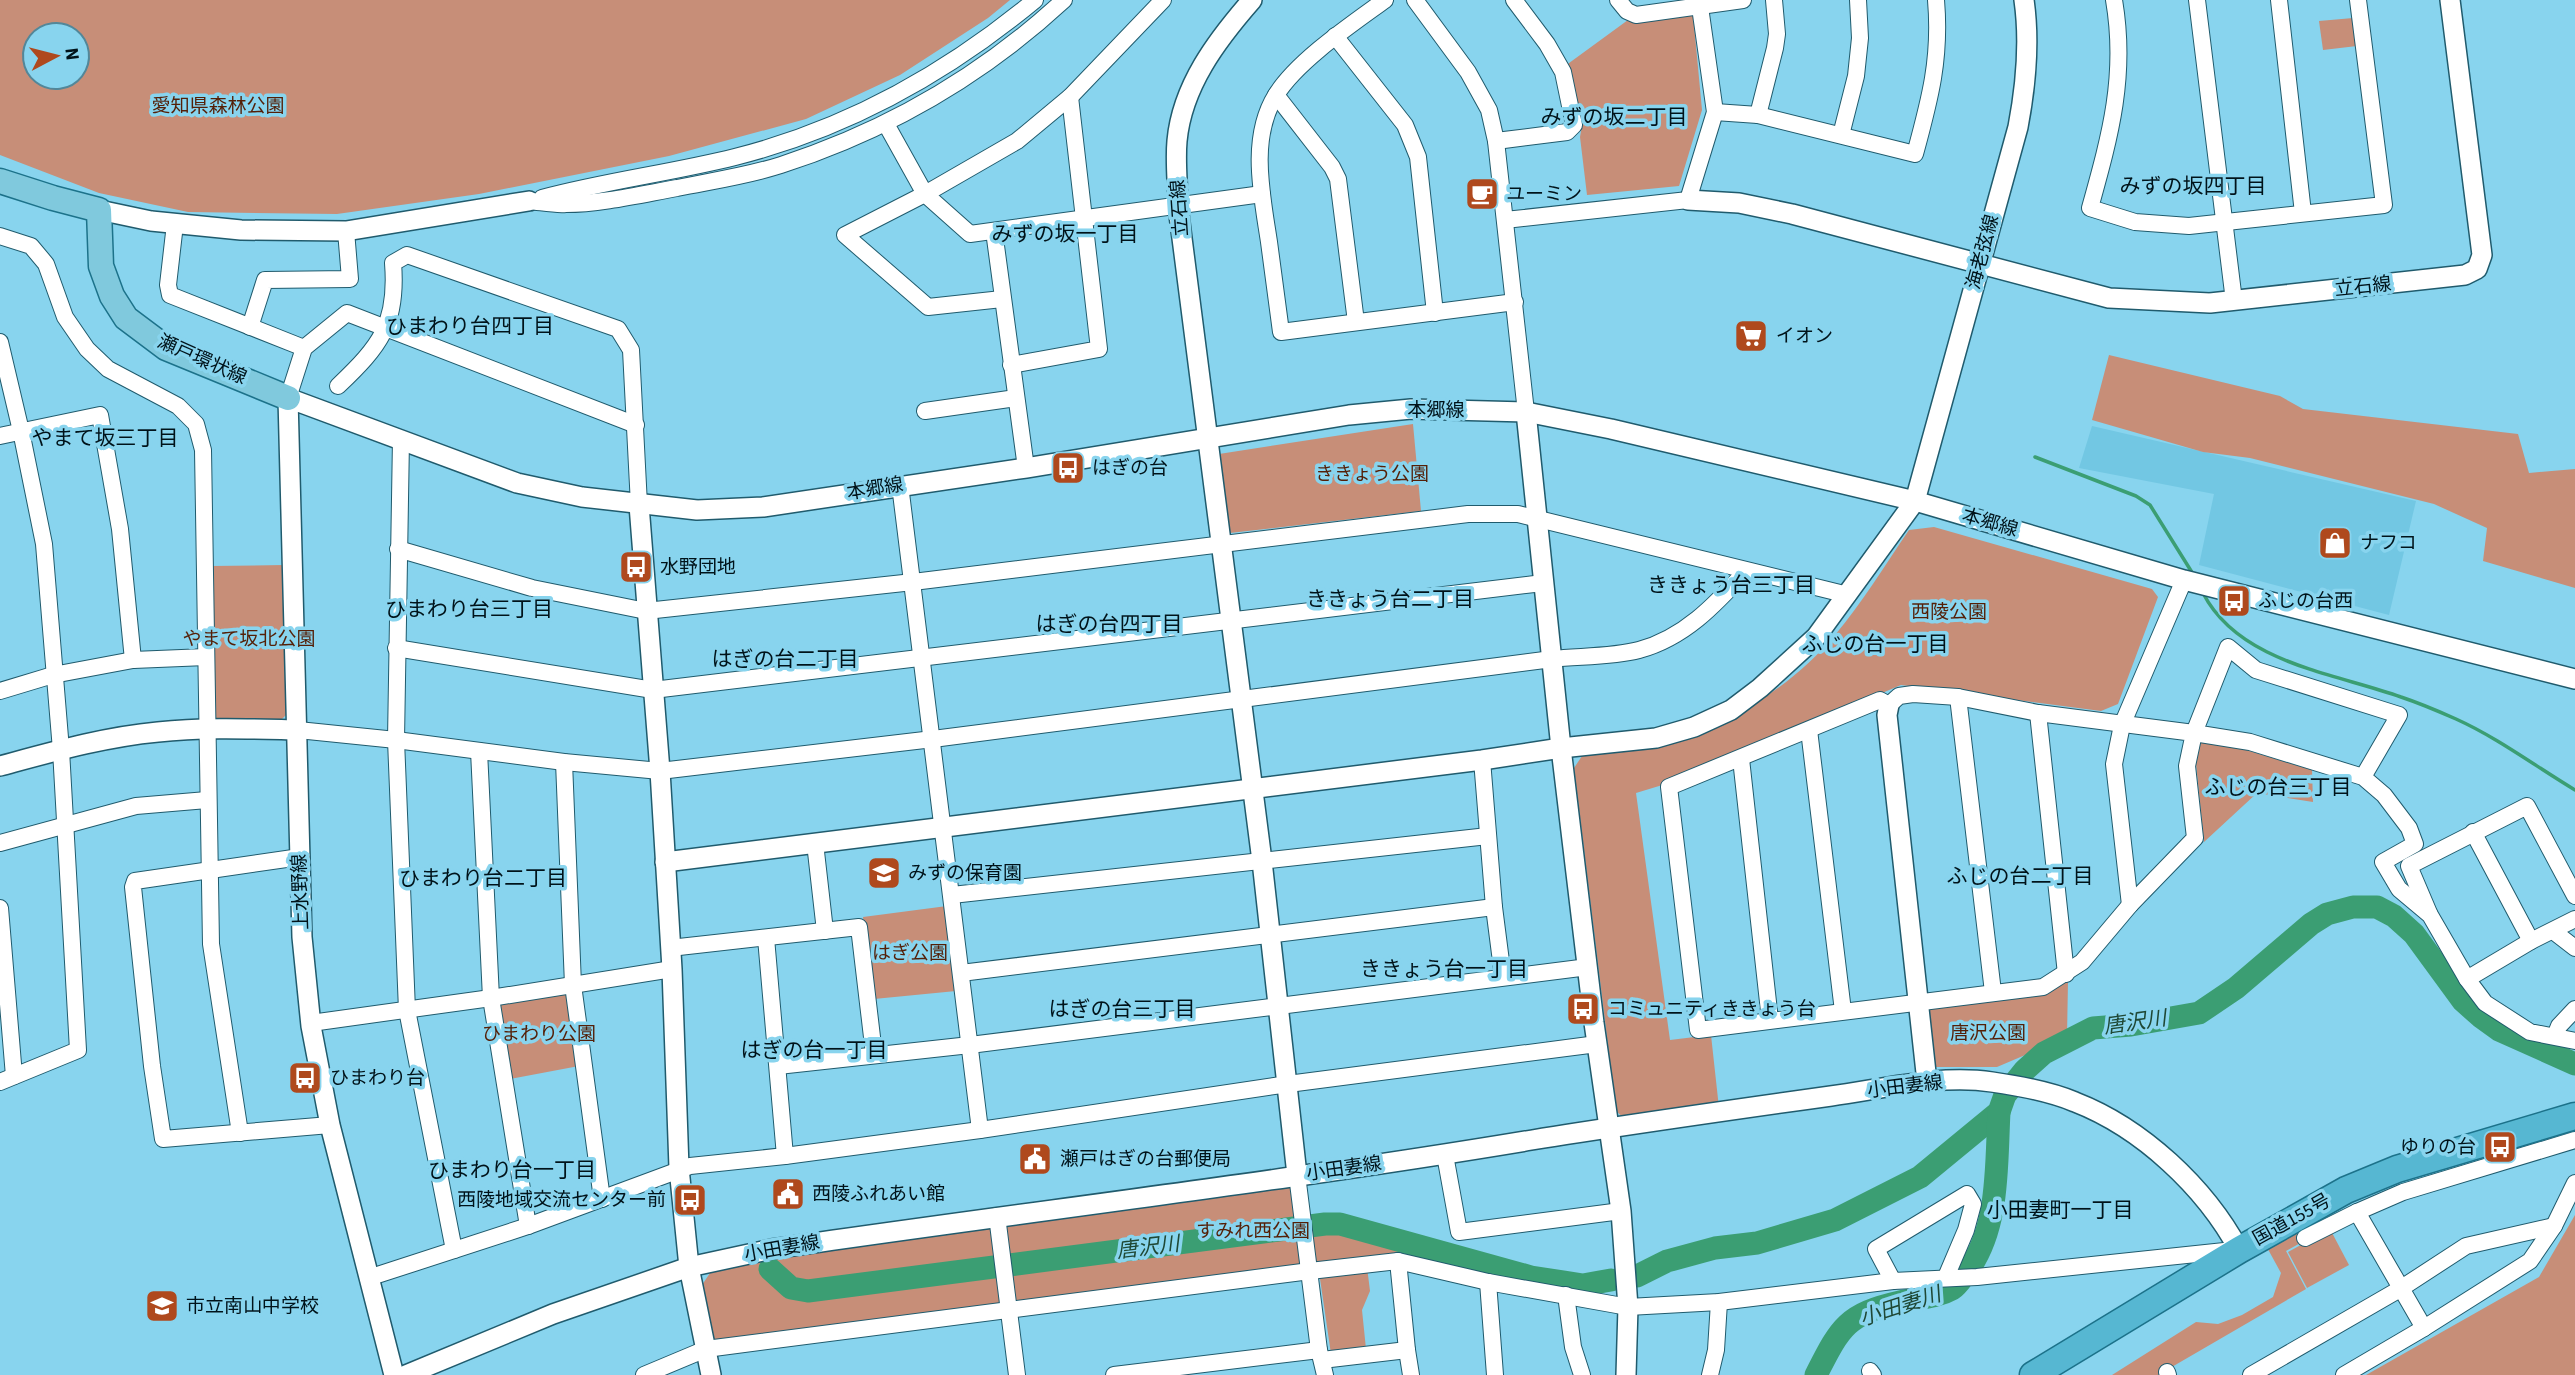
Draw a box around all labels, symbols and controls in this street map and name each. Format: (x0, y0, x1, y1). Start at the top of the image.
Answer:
north arrow (21, 21, 91, 91)
text: N (57, 46, 86, 62)
park label: 愛知県森林公園 (151, 93, 285, 120)
district label: みずの坂二丁目 (1541, 102, 1688, 132)
district label: みずの坂四丁目 (2120, 171, 2267, 201)
cafe icon: ユーミン (1463, 175, 1501, 213)
street label: 立石線 (1165, 179, 1195, 237)
place label: ユーミン (1506, 181, 1582, 208)
street label: 海老弦線 (1960, 212, 2006, 292)
district label: みずの坂一丁目 (992, 219, 1139, 249)
street label: 立石線 (2333, 271, 2393, 303)
district label: ひまわり台四丁目 (386, 311, 554, 341)
supermarket icon: イオン (1732, 317, 1770, 355)
place label: イオン (1776, 323, 1833, 350)
street label: 瀬戸環状線 (153, 328, 251, 392)
street label: 本郷線 (1407, 397, 1465, 424)
district label: やまて坂三丁目 (32, 423, 179, 453)
bus stop icon: はぎの台 (1049, 449, 1087, 487)
place label: はぎの台 (1092, 455, 1168, 482)
park label: ききょう公園 (1315, 461, 1429, 488)
street label: 本郷線 (845, 471, 905, 507)
street label: 本郷線 (1959, 502, 2021, 544)
shop icon: ナフコ (2316, 524, 2354, 562)
place label: ナフコ (2360, 530, 2417, 557)
bus stop icon: 水野団地 (617, 548, 655, 586)
place label: 水野団地 (660, 554, 736, 581)
district label: ききょう台三丁目 (1647, 570, 1815, 600)
bus stop icon: ふじの台西 (2215, 582, 2253, 620)
district label: ききょう台二丁目 (1306, 584, 1474, 614)
place label: ふじの台西 (2258, 588, 2353, 615)
district label: ひまわり台三丁目 (385, 594, 553, 624)
park label: 西陵公園 (1911, 599, 1987, 626)
district label: はぎの台四丁目 (1036, 609, 1183, 639)
park label: やまて坂北公園 (182, 626, 316, 653)
district label: ふじの台一丁目 (1802, 629, 1949, 659)
district label: はぎの台二丁目 (712, 644, 859, 674)
district label: ふじの台三丁目 (2205, 772, 2352, 802)
street label: 上水野線 (286, 854, 316, 930)
school or university icon: みずの保育園 (865, 854, 903, 892)
place label: みずの保育園 (908, 860, 1022, 887)
district label: ふじの台二丁目 (1947, 861, 2094, 891)
district label: ひまわり台二丁目 (399, 863, 567, 893)
park label: はぎ公園 (872, 940, 948, 967)
district label: ききょう台一丁目 (1360, 954, 1528, 984)
bus stop icon: コミュニティききょう台 (1564, 990, 1602, 1028)
district label: はぎの台三丁目 (1049, 994, 1196, 1024)
place label: コミュニティききょう台 (1608, 996, 1816, 1023)
water label: 唐沢川 (2102, 1002, 2170, 1041)
park label: 唐沢公園 (1950, 1020, 2026, 1047)
park label: ひまわり公園 (482, 1021, 596, 1048)
district label: はぎの台一丁目 (741, 1035, 888, 1065)
bus stop icon: ひまわり台 (286, 1059, 324, 1097)
place label: ひまわり台 (330, 1065, 425, 1092)
street label: 小田妻線 (1866, 1069, 1944, 1105)
bus stop icon: ゆりの台 (2481, 1128, 2519, 1166)
place label: ゆりの台 (2400, 1134, 2476, 1161)
public building icon: 瀬戸はぎの台郵便局 (1016, 1140, 1054, 1178)
place label: 瀬戸はぎの台郵便局 (1060, 1146, 1231, 1173)
street label: 小田妻線 (1304, 1150, 1384, 1188)
district label: ひまわり台一丁目 (428, 1155, 596, 1185)
public building icon: 西陵ふれあい館 (769, 1175, 807, 1213)
bus stop icon: 西陵地域交流センター前 (671, 1181, 709, 1219)
place label: 西陵ふれあい館 (812, 1181, 945, 1208)
place label: 西陵地域交流センター前 (457, 1187, 666, 1214)
street label: 国道155号 (2248, 1188, 2336, 1252)
district label: 小田妻町一丁目 (1987, 1195, 2134, 1225)
park label: すみれ西公園 (1196, 1218, 1310, 1245)
water label: 唐沢川 (1115, 1228, 1183, 1266)
street label: 小田妻線 (742, 1229, 822, 1269)
water label: 小田妻川 (1855, 1278, 1946, 1333)
school or university icon: 市立南山中学校 (143, 1287, 181, 1325)
place label: 市立南山中学校 (186, 1293, 319, 1320)

